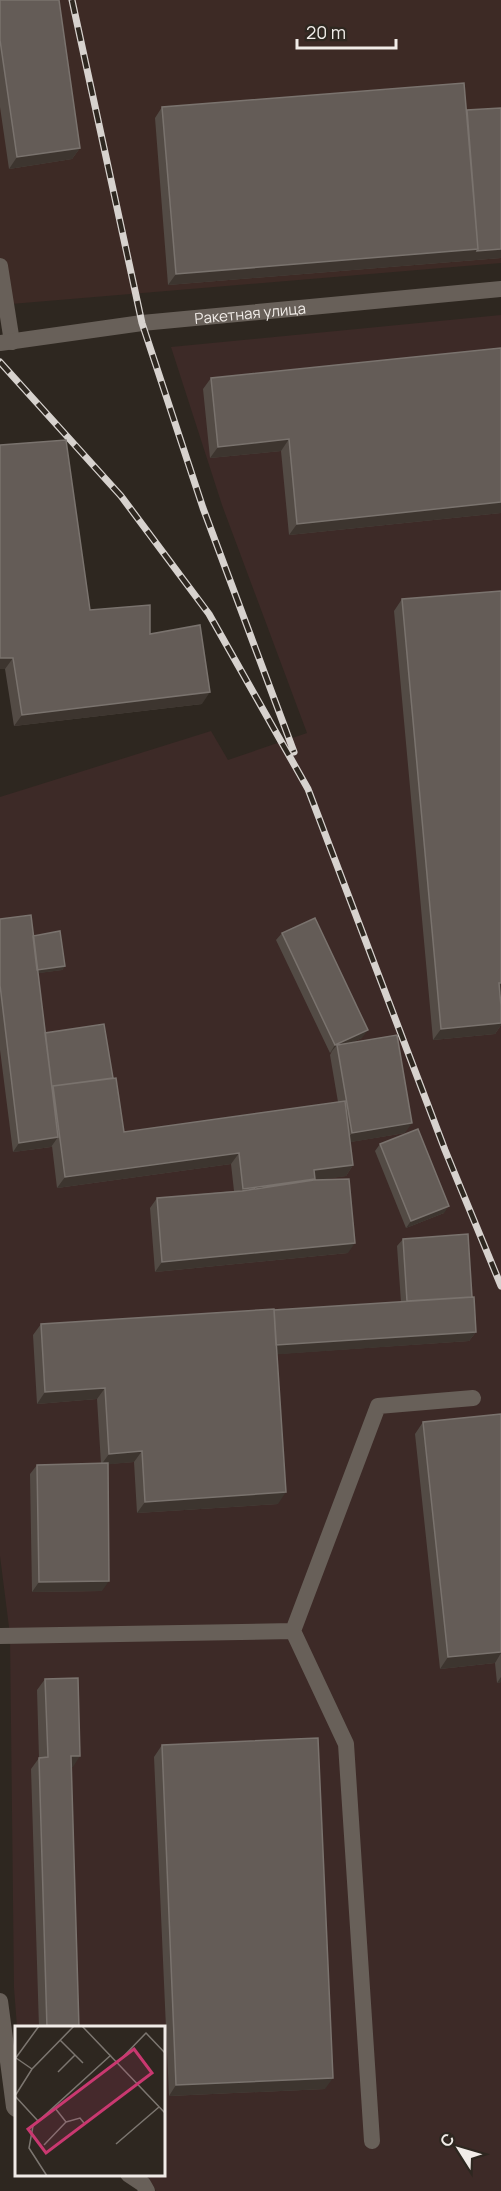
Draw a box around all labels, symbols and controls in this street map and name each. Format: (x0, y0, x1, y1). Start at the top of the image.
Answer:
scale bar (297, 12, 396, 50)
text: 20 m (306, 20, 346, 44)
street label: Ракетная улица (193, 297, 307, 328)
inset map (15, 2026, 165, 2176)
north arrow (429, 2119, 489, 2179)
text: С (435, 2128, 459, 2151)

